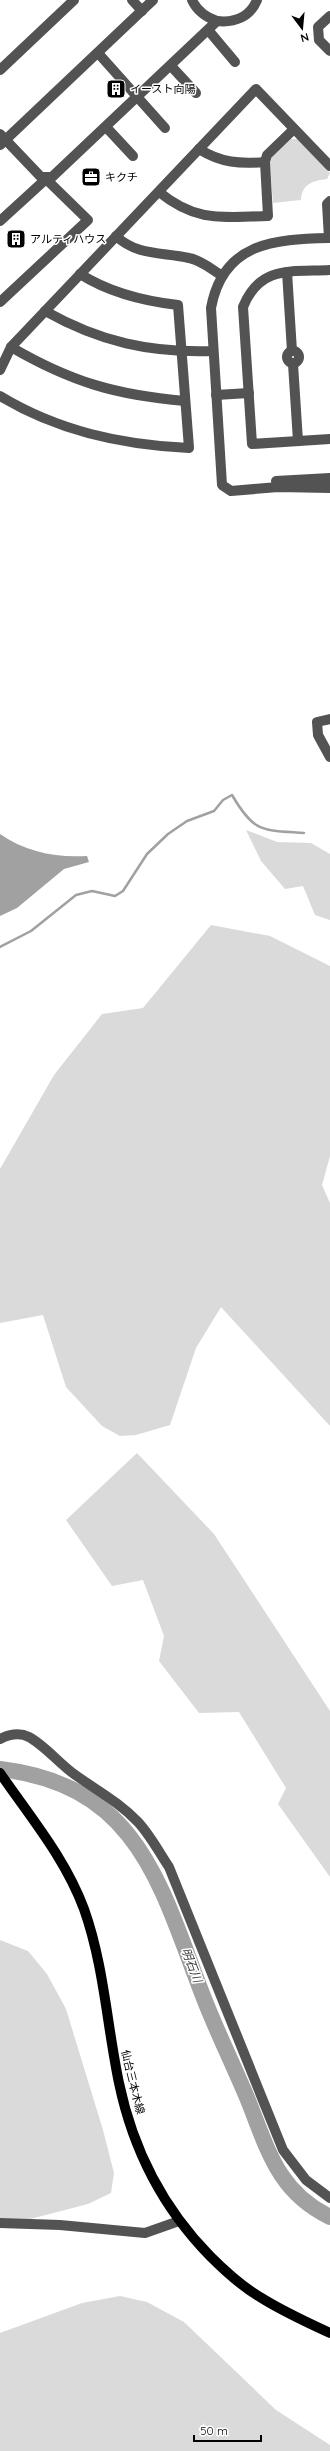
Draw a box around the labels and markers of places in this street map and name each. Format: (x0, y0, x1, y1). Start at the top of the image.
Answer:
building icon: イースト向陽 (105, 78, 127, 100)
place label: イースト向陽 (130, 82, 195, 96)
office icon: キクチ (80, 166, 102, 188)
place label: キクチ (105, 170, 138, 184)
building icon: アルティハウス (5, 228, 27, 250)
place label: アルティハウス (30, 232, 106, 246)

